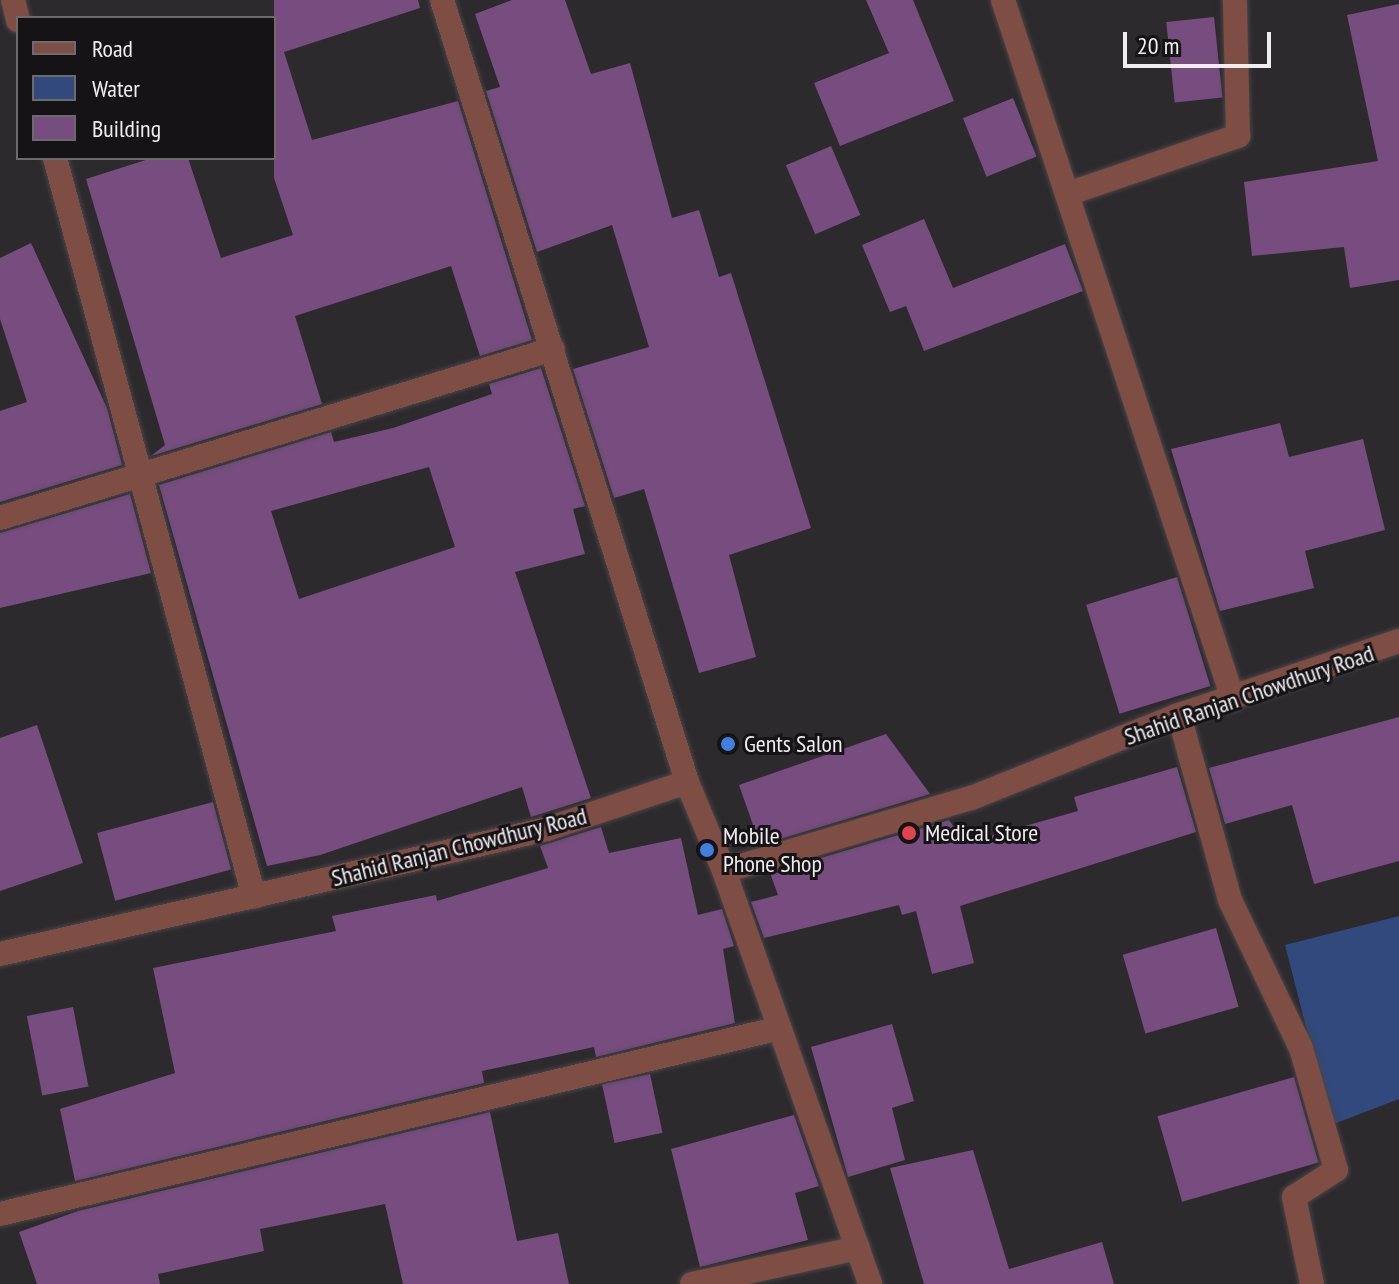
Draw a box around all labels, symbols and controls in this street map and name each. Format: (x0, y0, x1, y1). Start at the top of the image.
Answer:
legend (16, 16, 276, 160)
scale bar (1127, 16, 1275, 66)
text: 20 m (1137, 30, 1179, 61)
text: Road (92, 33, 133, 64)
text: Water (92, 73, 140, 104)
text: Building (92, 113, 161, 144)
street label: Shahid Ranjan Chowdhury Road (1120, 639, 1378, 751)
place label: Gents Salon (744, 730, 842, 758)
marker: Gents Salon (719, 735, 737, 753)
street label: Shahid Ranjan Chowdhury Road (328, 801, 590, 893)
place label: Medical Store (925, 819, 1038, 847)
place label: Mobile Phone Shop (723, 822, 822, 878)
marker: Medical Store (900, 824, 918, 842)
marker: Mobile Phone Shop (698, 841, 716, 859)

